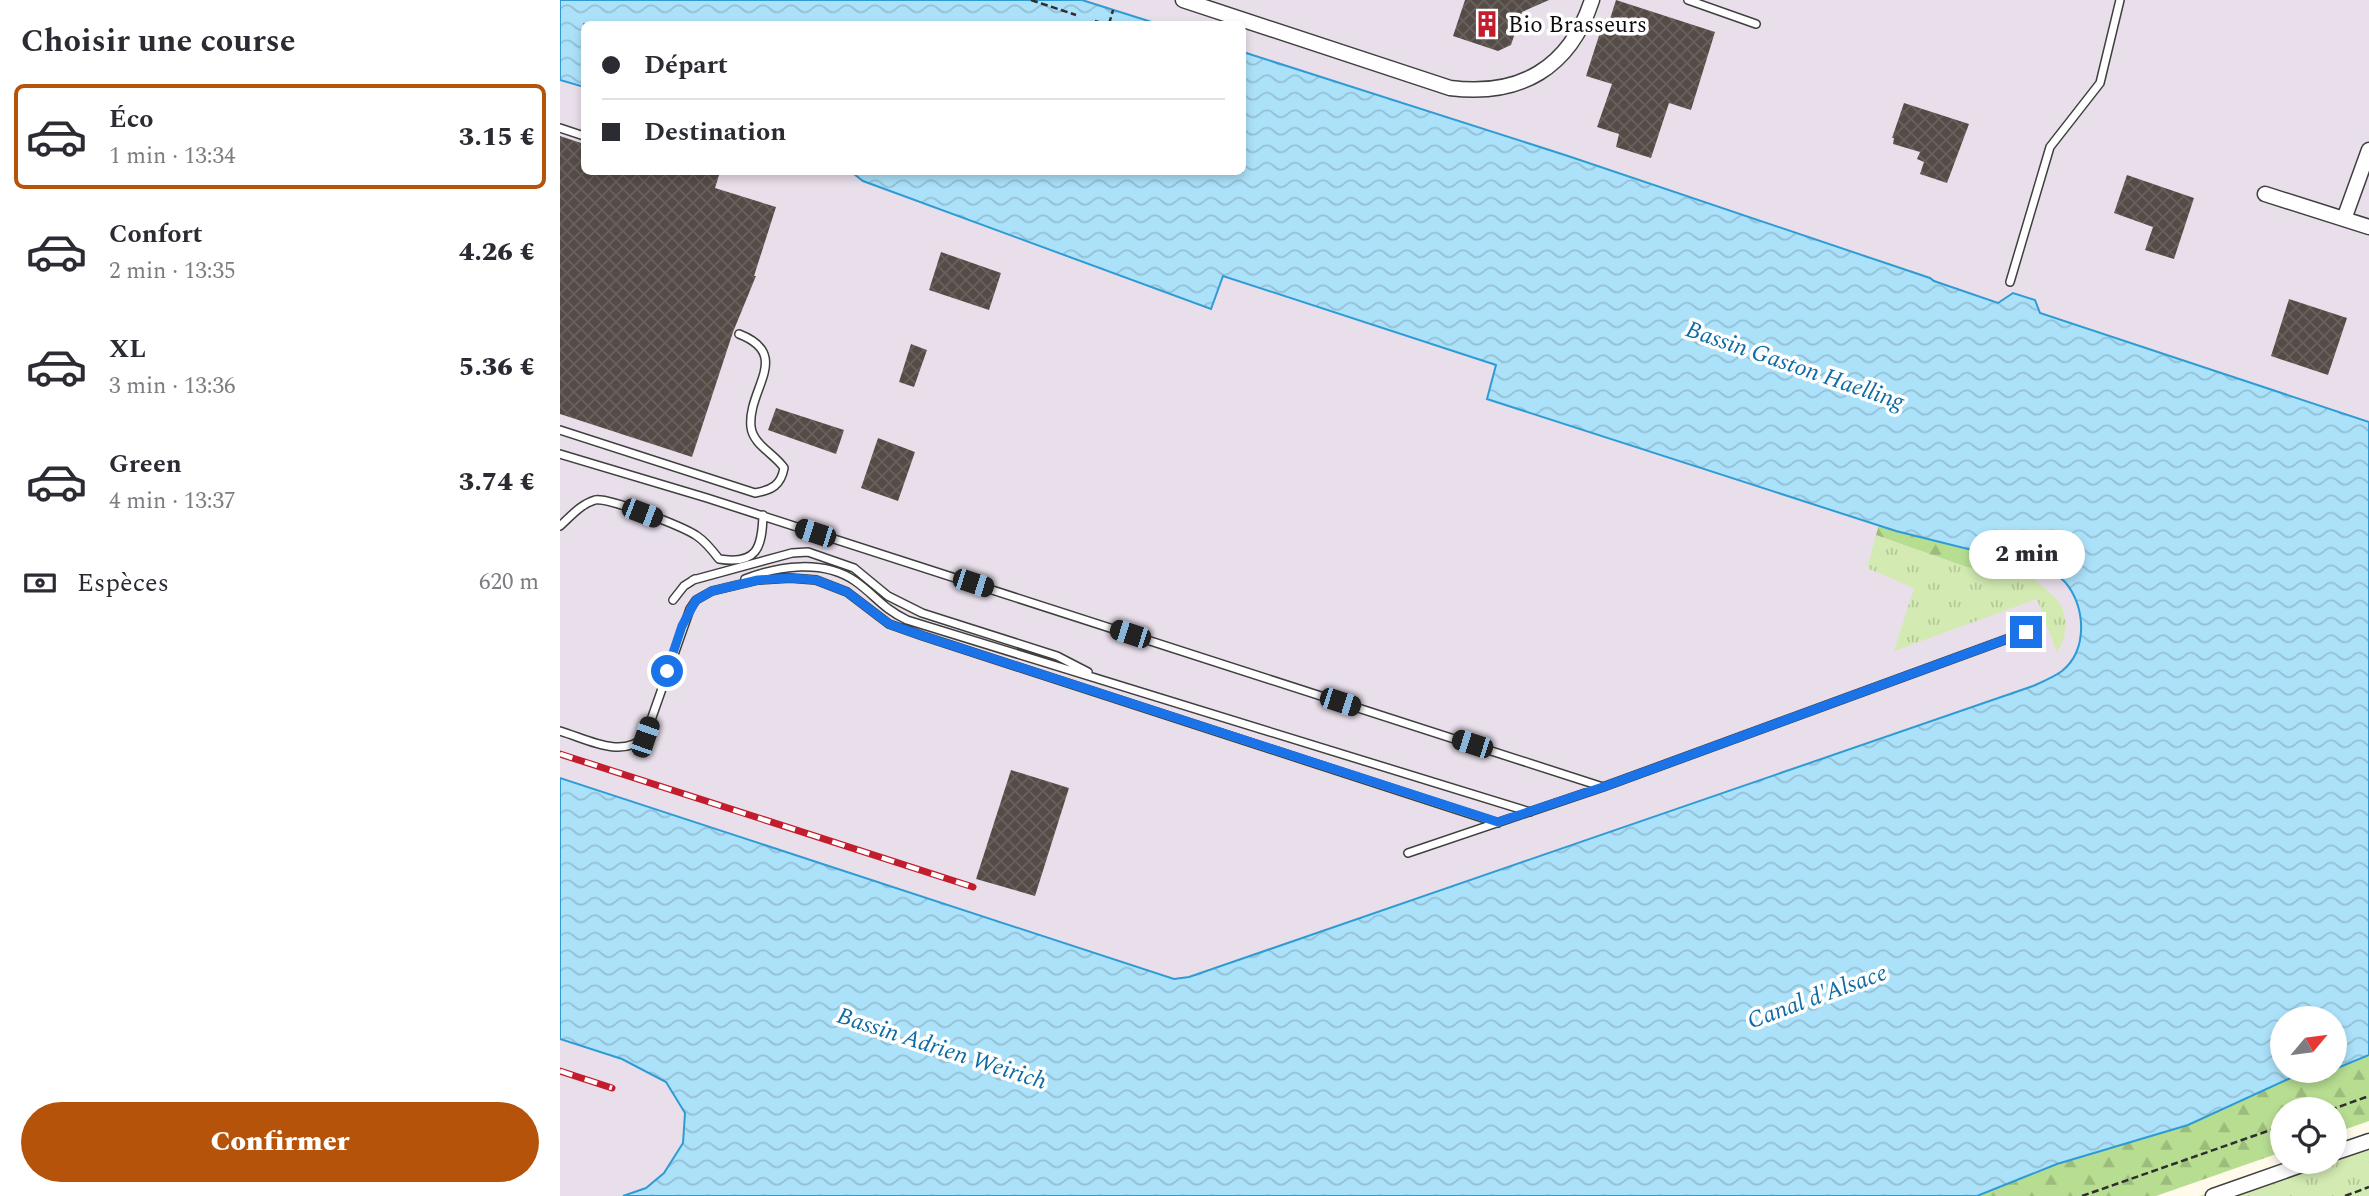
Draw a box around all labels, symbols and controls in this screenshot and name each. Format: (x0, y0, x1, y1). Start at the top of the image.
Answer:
place label: Bio Brasseurs (1508, 8, 1647, 43)
building icon: Bio Brasseurs (1472, 9, 1502, 39)
text: Choisir une course (21, 17, 296, 66)
text: Départ (644, 45, 728, 85)
text: Éco (109, 99, 153, 139)
icon: car (25, 105, 88, 168)
text: Destination (644, 112, 786, 152)
text: 3.15 € (459, 117, 535, 157)
text: 1 min · 13:34 (109, 139, 236, 174)
text: Confort (109, 214, 203, 254)
icon: car (25, 220, 88, 283)
text: 4.26 € (459, 232, 535, 272)
text: 2 min · 13:35 (109, 254, 236, 289)
water label: Bassin Gaston Haelling (1681, 312, 1910, 421)
text: XL (109, 329, 146, 369)
icon: car (25, 335, 88, 398)
text: 5.36 € (459, 347, 535, 387)
text: 3 min · 13:36 (109, 369, 236, 404)
text: Green (109, 444, 182, 484)
icon: car (25, 450, 88, 513)
text: 3.74 € (459, 462, 535, 502)
text: 4 min · 13:37 (109, 484, 236, 519)
car (619, 496, 666, 530)
car (792, 517, 839, 549)
callout: 2 min (1968, 530, 2084, 580)
text: 2 min (1995, 537, 2059, 572)
text: Espèces (77, 563, 169, 603)
icon: cash (21, 564, 59, 602)
text: 620 m (479, 565, 539, 600)
car (950, 567, 997, 599)
route end (2010, 616, 2042, 648)
car (1107, 618, 1154, 650)
route start (651, 655, 683, 687)
car (1317, 686, 1364, 718)
car (629, 714, 662, 760)
car (1449, 728, 1496, 760)
water label: Canal d'Alsace (1742, 955, 1893, 1039)
water label: Bassin Adrien Weirich (832, 998, 1051, 1100)
north arrow (2270, 1006, 2347, 1083)
map controls (2270, 1006, 2347, 1174)
button: locate (2270, 1097, 2347, 1174)
button: Confirmer (21, 1102, 539, 1182)

